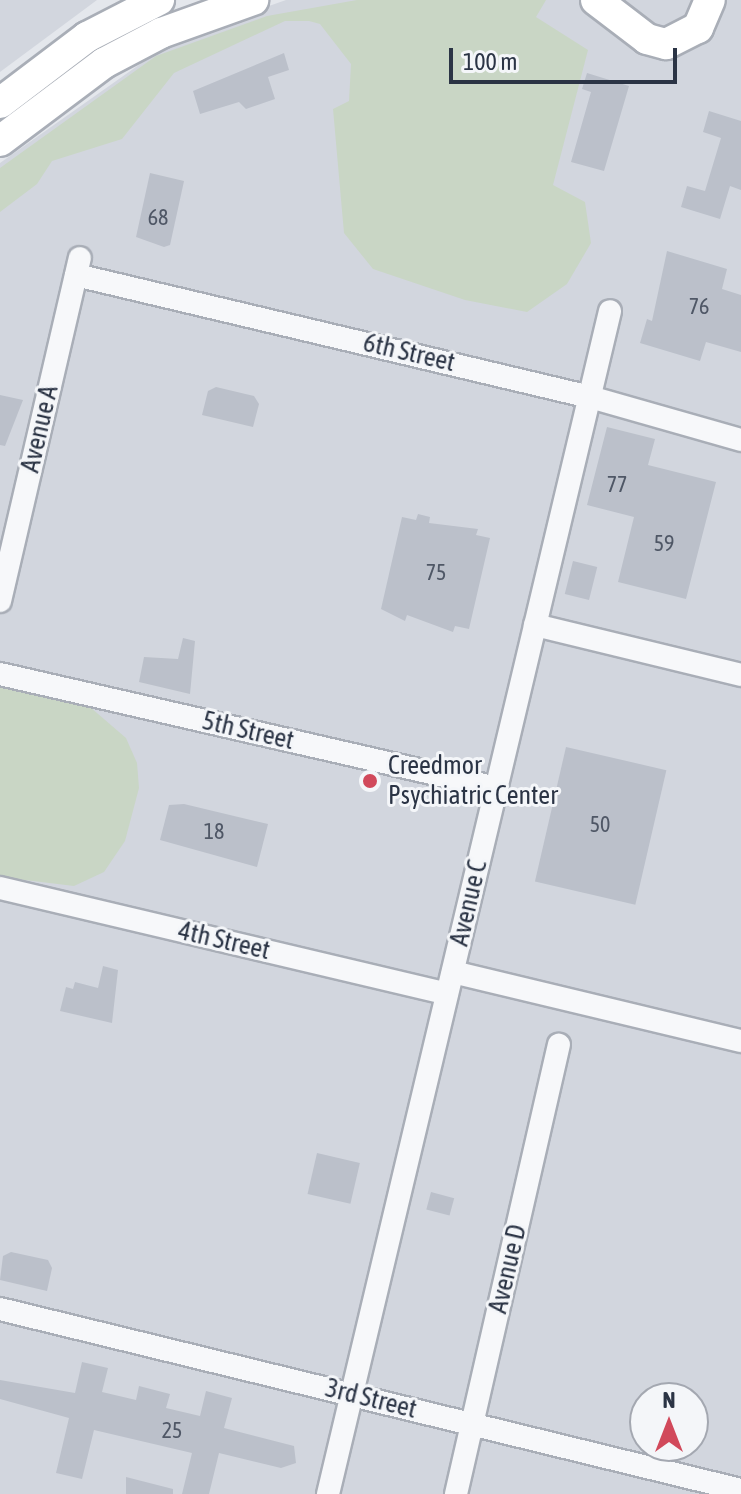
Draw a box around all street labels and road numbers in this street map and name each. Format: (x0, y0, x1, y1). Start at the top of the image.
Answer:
street label: 6th Street (360, 327, 458, 379)
street label: Avenue A (15, 382, 65, 476)
street label: 5th Street (199, 705, 297, 757)
street label: Avenue C (444, 857, 494, 949)
street label: 4th Street (175, 915, 273, 967)
street label: Avenue D (483, 1222, 533, 1316)
street label: 3rd Street (322, 1373, 420, 1425)

